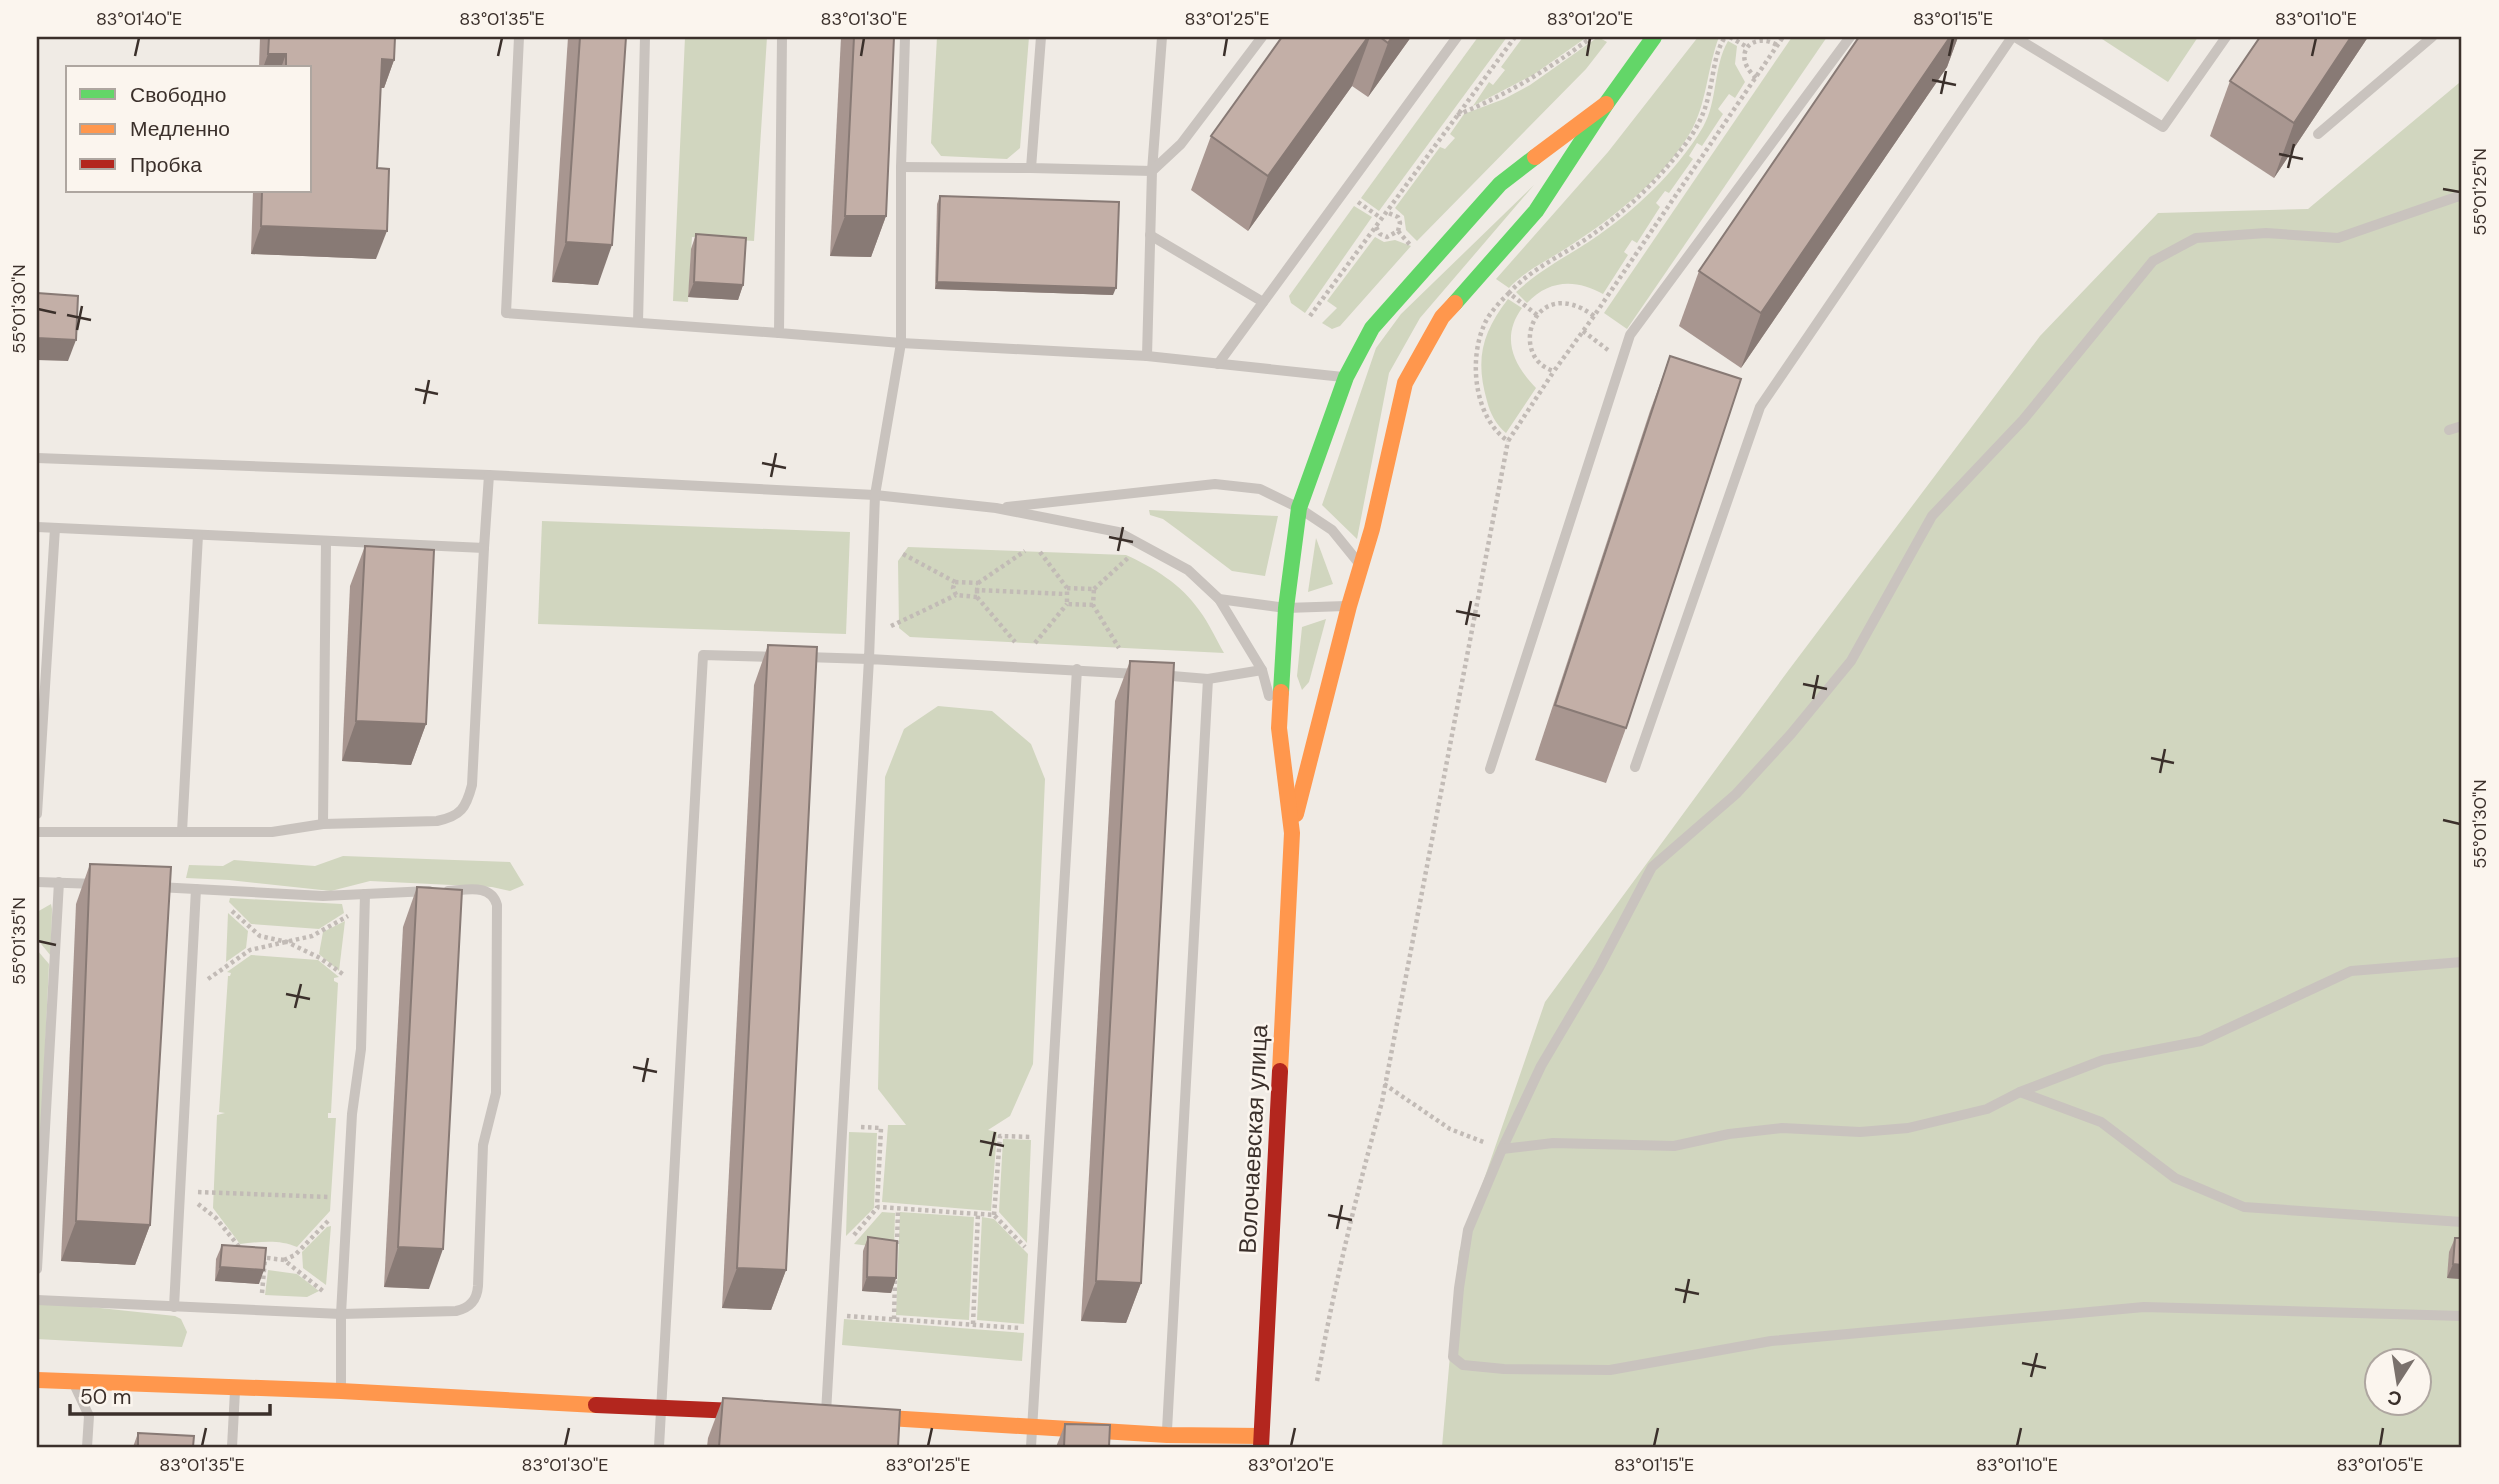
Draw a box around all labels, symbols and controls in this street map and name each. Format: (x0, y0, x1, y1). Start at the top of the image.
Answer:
text: 83°01'40"E (96, 7, 182, 31)
text: 83°01'35"E (459, 7, 545, 31)
text: 83°01'30"E (821, 7, 907, 31)
text: 83°01'25"E (1185, 7, 1270, 31)
text: 83°01'20"E (1547, 7, 1633, 31)
text: 83°01'15"E (1913, 7, 1993, 31)
text: 83°01'10"E (2275, 7, 2357, 31)
legend (66, 66, 312, 192)
text: Свободно (130, 81, 227, 109)
text: Медленно (130, 115, 230, 143)
text: 55°01'25"N (2468, 148, 2492, 236)
text: Пробка (130, 151, 202, 179)
text: 55°01'30"N (7, 264, 31, 354)
text: 55°01'30"N (2468, 779, 2492, 869)
text: 55°01'35"N (7, 897, 31, 985)
street label: Волочаевская улица (1232, 1023, 1275, 1254)
north arrow (2362, 1348, 2432, 1418)
scale bar (70, 1372, 270, 1416)
text: 50 m (80, 1383, 131, 1411)
text: С (2385, 1384, 2404, 1412)
text: 83°01'35"E (159, 1453, 245, 1477)
text: 83°01'30"E (522, 1453, 608, 1477)
text: 83°01'25"E (886, 1453, 971, 1477)
text: 83°01'20"E (1248, 1453, 1334, 1477)
text: 83°01'15"E (1614, 1453, 1694, 1477)
text: 83°01'10"E (1976, 1453, 2058, 1477)
text: 83°01'05"E (2337, 1453, 2423, 1477)

